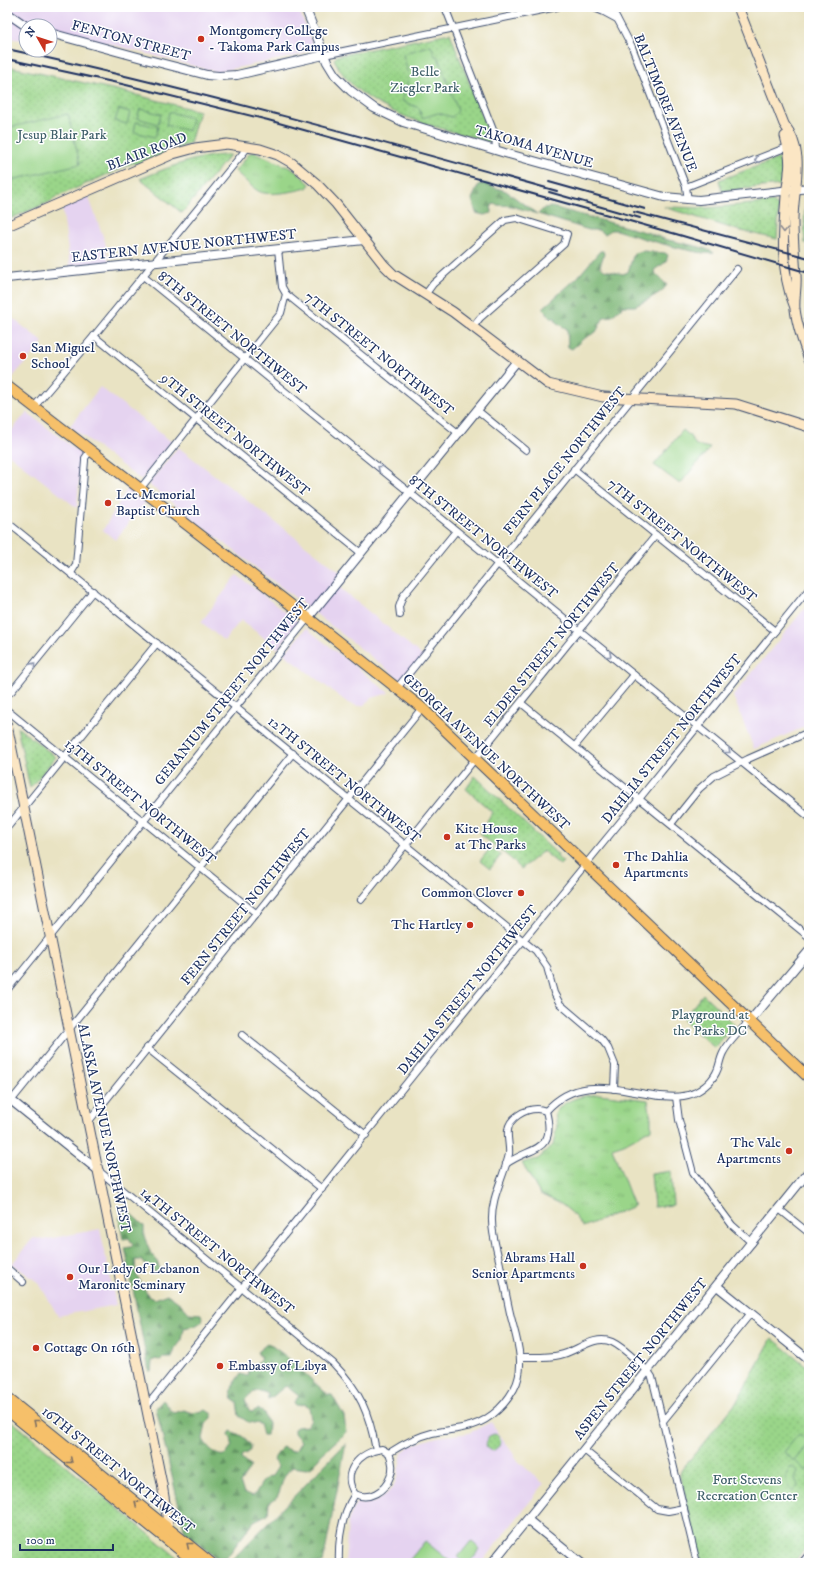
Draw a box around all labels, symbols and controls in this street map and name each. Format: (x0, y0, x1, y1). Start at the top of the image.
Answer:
street label: FENTON STREET (69, 16, 193, 66)
north arrow (18, 18, 58, 58)
place label: Montgomery College - Takoma Park Campus (209, 22, 340, 56)
text: N (23, 24, 39, 40)
street label: BALTIMORE AVENUE (629, 31, 701, 175)
marker: Montgomery College - Takoma Park Campus (196, 34, 206, 44)
park label: Belle Ziegler Park (390, 63, 460, 97)
street label: TAKOMA AVENUE (473, 121, 596, 173)
park label: Jesup Blair Park (15, 126, 107, 144)
street label: BLAIR ROAD (104, 128, 190, 176)
one-way arrow (754, 155, 761, 163)
street label: EASTERN AVENUE NORTHWEST (70, 225, 298, 267)
one-way arrow (780, 227, 788, 233)
street label: 8TH STREET NORTHWEST (154, 267, 310, 399)
street label: 7TH STREET NORTHWEST (301, 288, 458, 420)
place label: San Miguel School (31, 339, 95, 373)
marker: San Miguel School (18, 351, 28, 361)
street label: 9TH STREET NORTHWEST (156, 369, 313, 501)
street label: FERN PLACE NORTHWEST (500, 383, 631, 539)
one-way arrow (377, 466, 384, 473)
street label: 8TH STREET NORTHWEST (405, 471, 561, 603)
street label: 7TH STREET NORTHWEST (604, 475, 761, 607)
place label: Lee Memorial Baptist Church (116, 486, 201, 520)
marker: Lee Memorial Baptist Church (103, 498, 113, 508)
street label: ELDER STREET NORTHWEST (480, 559, 624, 731)
street label: GERANIUM STREET NORTHWEST (151, 594, 313, 789)
street label: DAHLIA STREET NORTHWEST (598, 650, 746, 827)
one-way arrow (605, 650, 612, 657)
one-way arrow (28, 662, 35, 670)
street label: GEORGIA AVENUE NORTHWEST (399, 670, 574, 835)
street label: 12TH STREET NORTHWEST (264, 713, 424, 848)
street label: 13TH STREET NORTHWEST (61, 735, 220, 869)
one-way arrow (724, 747, 731, 754)
place label: Kite House at The Parks (455, 820, 526, 854)
street label: FERN STREET NORTHWEST (177, 825, 315, 989)
marker: Kite House at The Parks (442, 832, 452, 842)
place label: The Dahlia Apartments (624, 848, 689, 882)
marker: The Dahlia Apartments (611, 860, 621, 870)
place label: Common Clover (421, 884, 514, 902)
marker: Common Clover (516, 888, 526, 898)
street label: DAHLIA STREET NORTHWEST (394, 901, 542, 1078)
place label: The Hartley (391, 916, 462, 934)
marker: The Hartley (465, 920, 475, 930)
park label: Playground at the Parks DC (671, 1006, 750, 1040)
street label: ALASKA AVENUE NORTHWEST (73, 1022, 135, 1235)
place label: The Vale Apartments (717, 1134, 781, 1168)
marker: The Vale Apartments (784, 1146, 794, 1156)
street label: 14TH STREET NORTHWEST (136, 1183, 298, 1319)
place label: Abrams Hall Senior Apartments (472, 1249, 576, 1283)
place label: Our Lady of Lebanon Maronite Seminary (78, 1260, 200, 1294)
marker: Abrams Hall Senior Apartments (578, 1261, 588, 1271)
marker: Our Lady of Lebanon Maronite Seminary (65, 1272, 75, 1282)
street label: ASPEN STREET NORTHWEST (570, 1274, 712, 1444)
place label: Cottage On 16th (44, 1339, 136, 1357)
marker: Cottage On 16th (31, 1343, 41, 1353)
place label: Embassy of Libya (228, 1357, 327, 1375)
marker: Embassy of Libya (215, 1361, 225, 1371)
street label: 16TH STREET NORTHWEST (38, 1403, 199, 1538)
one-way arrow (33, 1419, 41, 1426)
one-way arrow (65, 1456, 72, 1463)
park label: Fort Stevens Recreation Center (696, 1471, 798, 1505)
one-way arrow (134, 1501, 142, 1508)
scale bar (20, 1526, 113, 1552)
text: 100 m (26, 1533, 55, 1548)
one-way arrow (186, 1543, 194, 1550)

